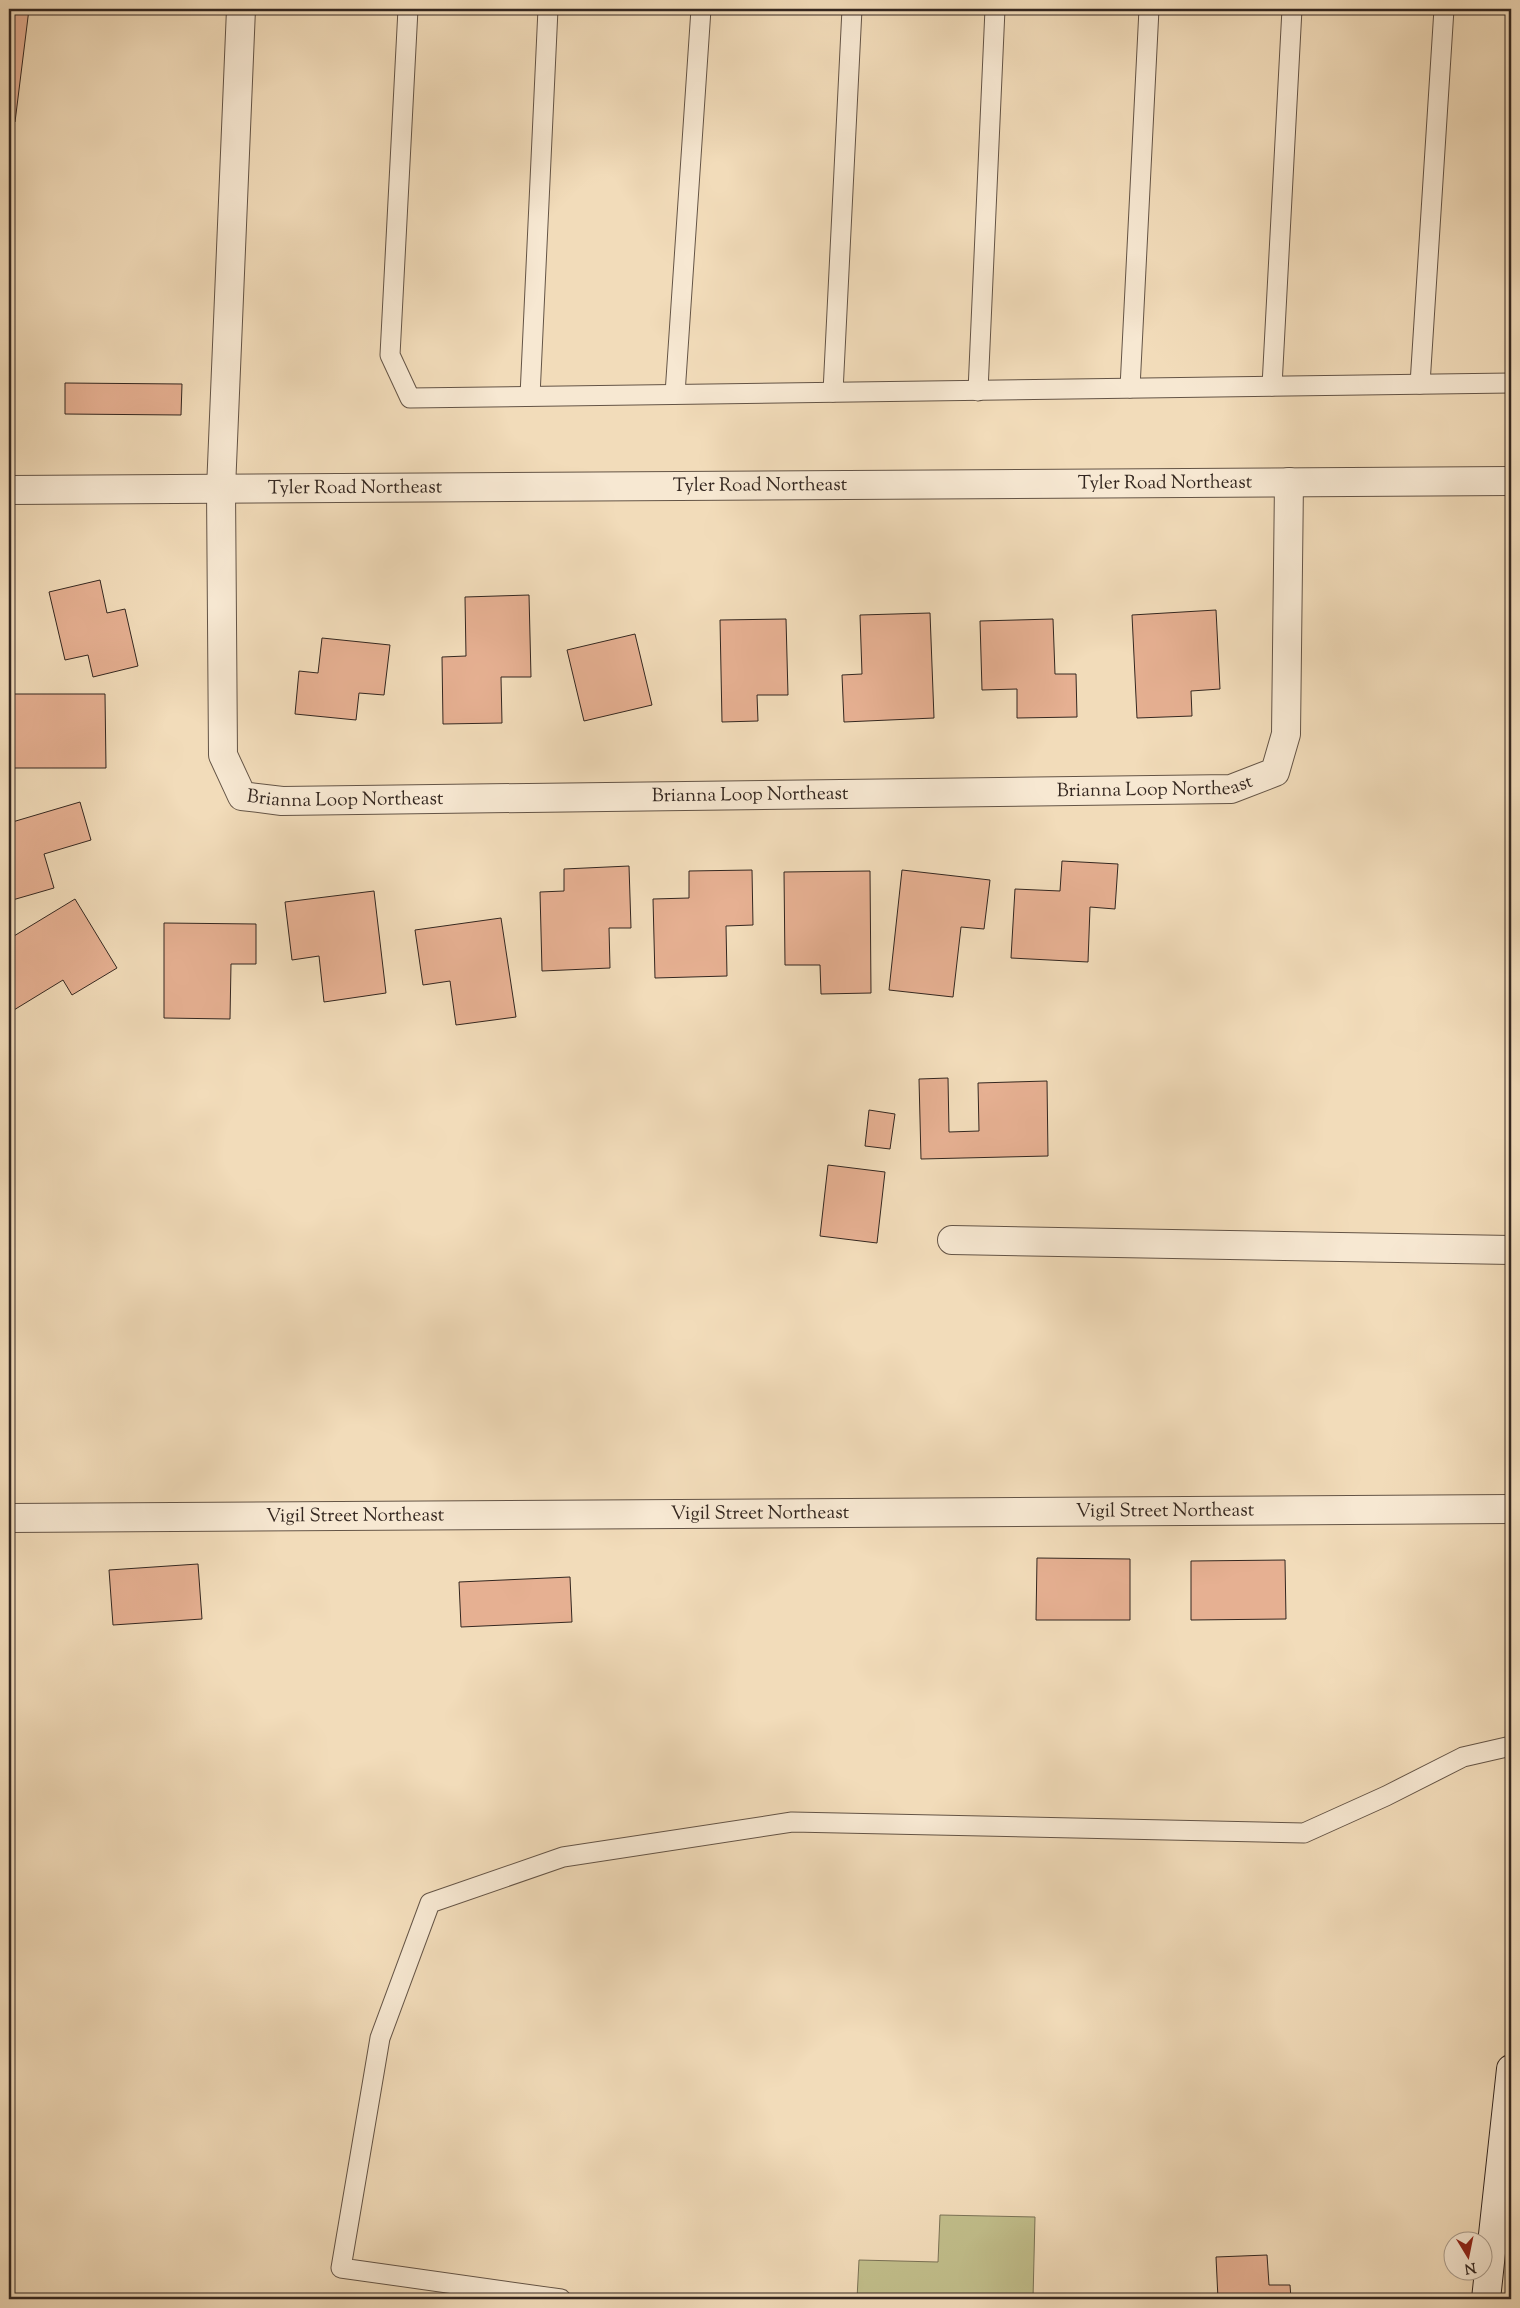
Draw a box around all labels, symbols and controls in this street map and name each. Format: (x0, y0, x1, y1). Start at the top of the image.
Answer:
street label: Tyler Road Northeast (1078, 469, 1253, 497)
street label: Tyler Road Northeast (673, 471, 848, 500)
street label: Tyler Road Northeast (268, 474, 443, 502)
street label: Brianna Loop Northeast (1056, 768, 1257, 805)
street label: Brianna Loop Northeast (651, 780, 849, 810)
street label: Brianna Loop Northeast (245, 783, 444, 815)
street label: Vigil Street Northeast (1076, 1497, 1255, 1525)
street label: Vigil Street Northeast (671, 1499, 850, 1528)
street label: Vigil Street Northeast (266, 1502, 445, 1530)
north arrow (1442, 2230, 1492, 2280)
text: N (1463, 2256, 1477, 2278)

